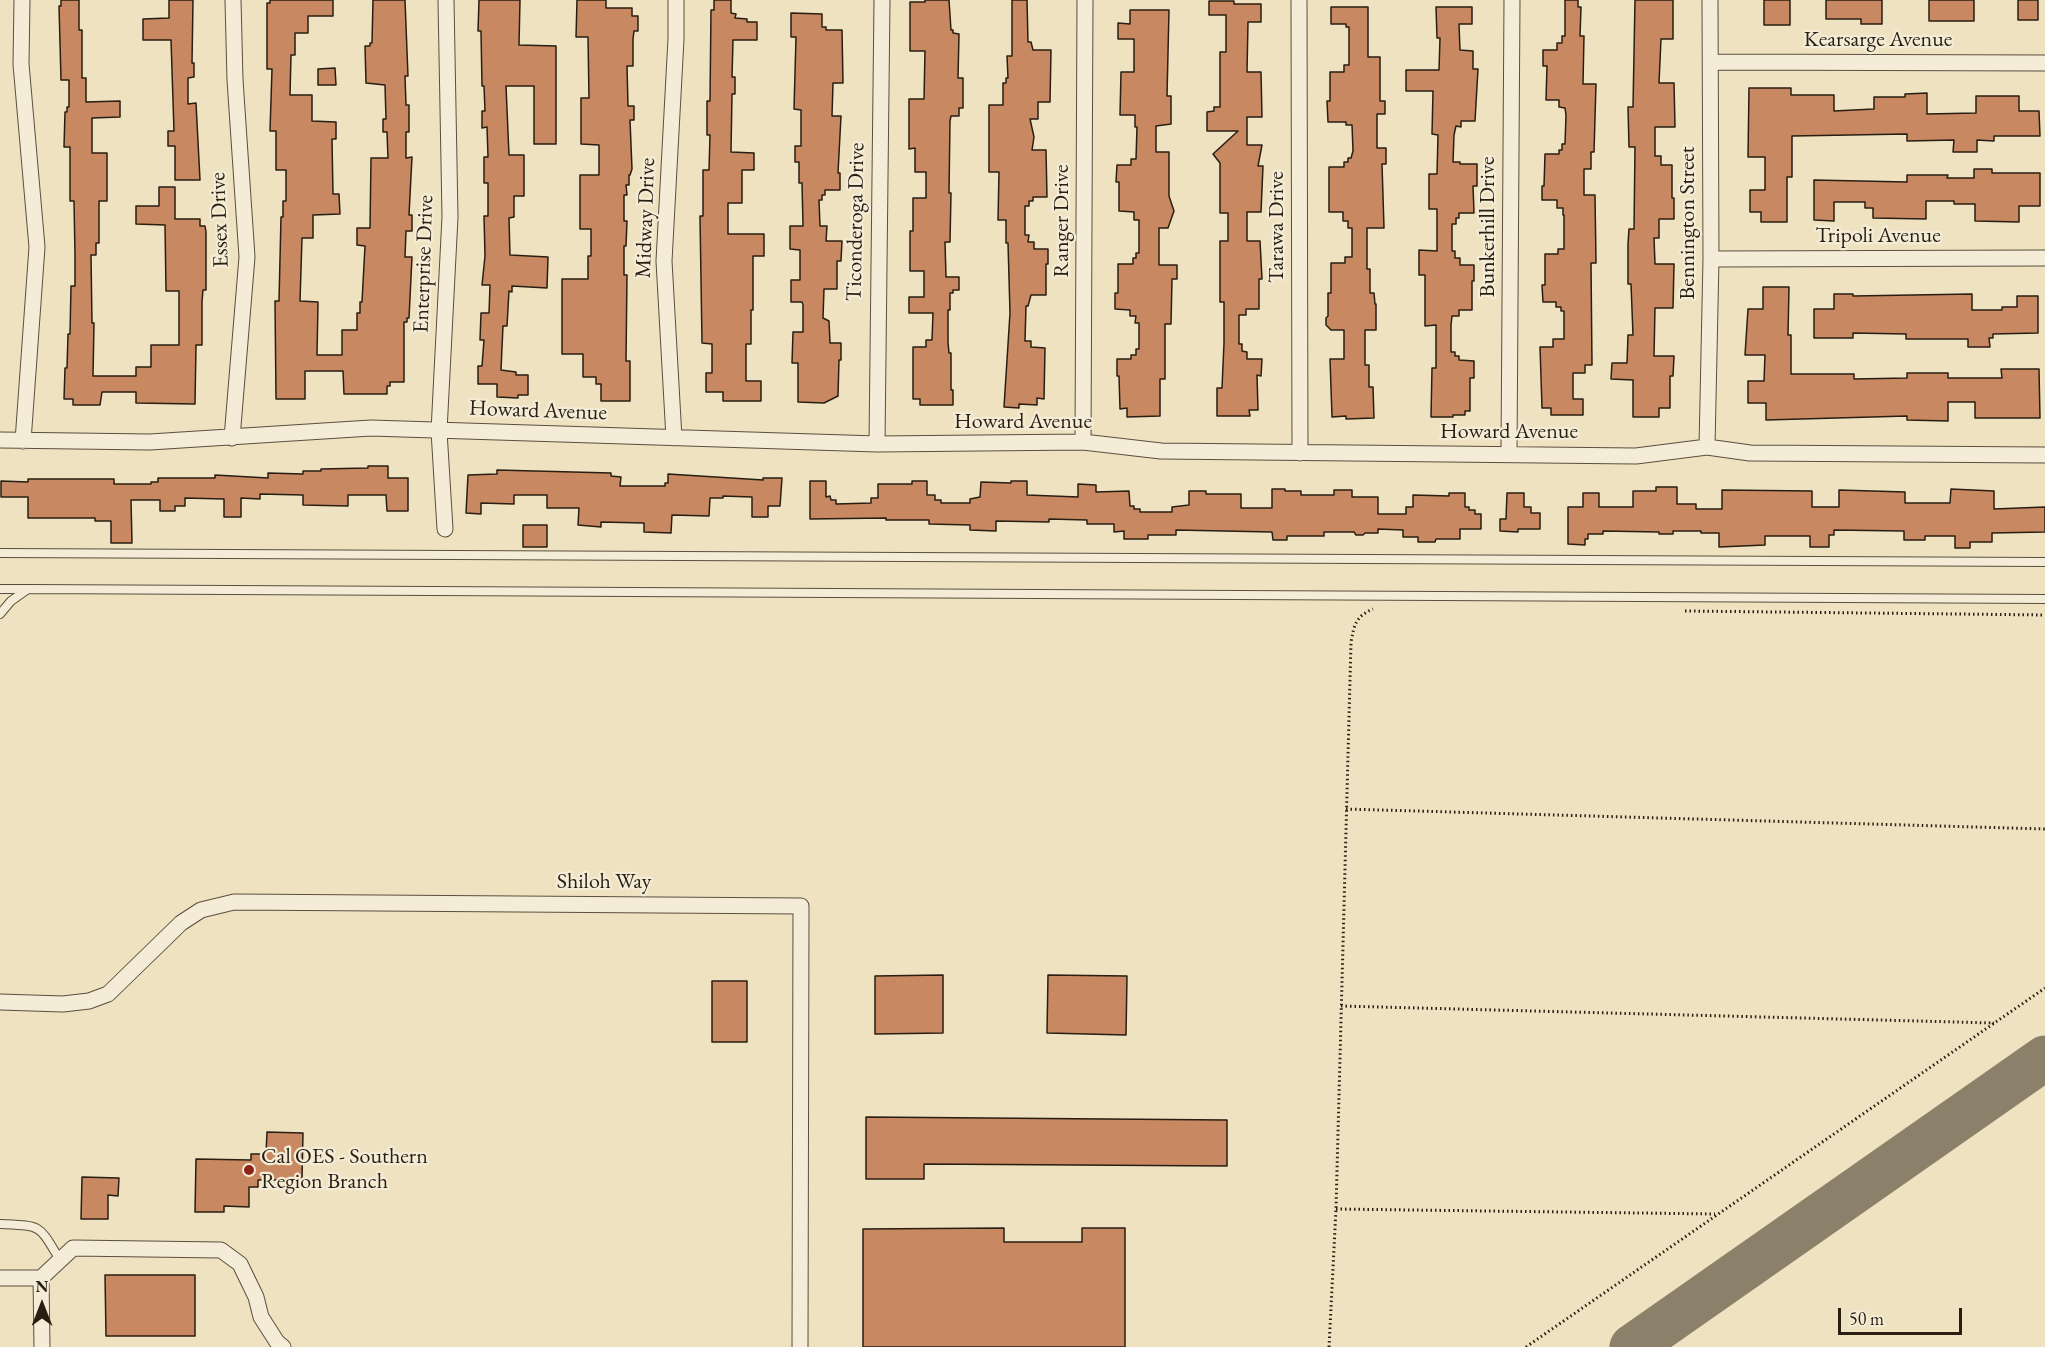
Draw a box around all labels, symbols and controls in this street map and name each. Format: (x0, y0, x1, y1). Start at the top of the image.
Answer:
street label: Kearsarge Avenue (1804, 27, 1952, 53)
street label: Ticonderoga Drive (841, 142, 871, 302)
street label: Bennington Street (1675, 146, 1701, 300)
street label: Bunkerhill Drive (1475, 156, 1501, 298)
street label: Midway Drive (631, 157, 661, 279)
street label: Ranger Drive (1049, 165, 1075, 277)
street label: Tarawa Drive (1264, 171, 1290, 283)
street label: Essex Drive (205, 172, 235, 268)
street label: Enterprise Drive (408, 195, 440, 333)
street label: Tripoli Avenue (1815, 223, 1941, 249)
street label: Howard Avenue (469, 395, 607, 427)
street label: Howard Avenue (954, 409, 1092, 435)
street label: Howard Avenue (1440, 419, 1578, 445)
street label: Shiloh Way (557, 869, 651, 895)
place label: Cal OES - Southern Region Branch (261, 1144, 428, 1196)
marker: Cal OES - Southern Region Branch (242, 1163, 256, 1177)
north arrow (12, 1275, 72, 1335)
text: N (36, 1276, 48, 1297)
scale bar (1841, 1296, 1966, 1334)
text: 50 m (1849, 1307, 1884, 1330)

